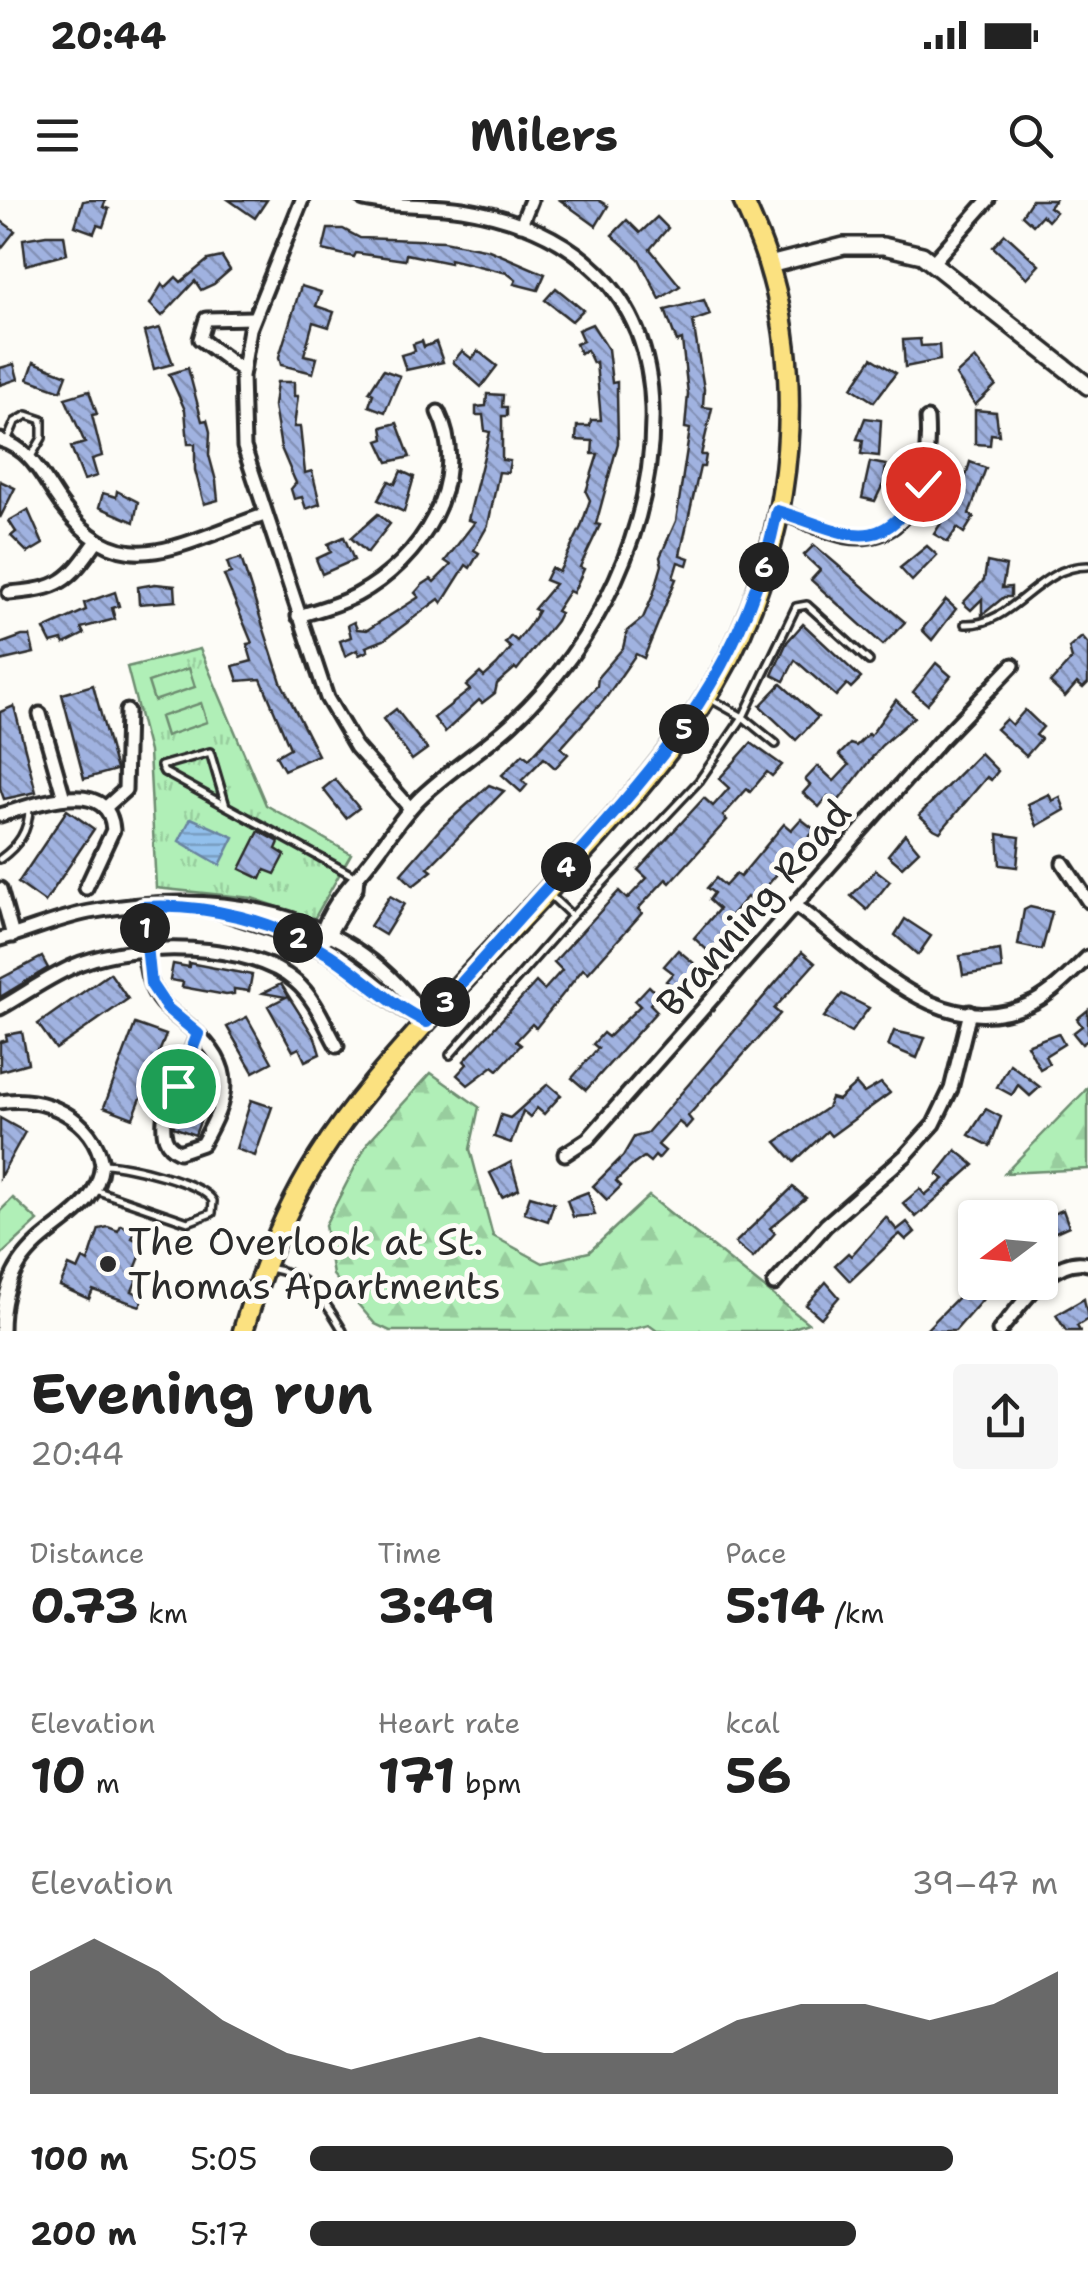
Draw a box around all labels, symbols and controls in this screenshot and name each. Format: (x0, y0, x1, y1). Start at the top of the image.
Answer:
text: 20:44 (50, 10, 166, 61)
text: Milers (470, 105, 618, 165)
icon: menu (30, 108, 85, 163)
icon: search (1003, 108, 1058, 163)
pin (881, 442, 966, 527)
icon: check (896, 457, 951, 512)
pin: 6 (739, 542, 789, 592)
text: 6 (754, 548, 774, 586)
pin: 5 (659, 704, 709, 754)
text: 5 (675, 710, 693, 748)
street label: Branning Road (645, 788, 862, 1027)
pin: 4 (541, 842, 591, 892)
text: 4 (556, 848, 576, 886)
pin: 1 (120, 903, 170, 953)
text: 1 (139, 909, 151, 947)
pin: 2 (273, 913, 323, 963)
text: 2 (288, 919, 308, 957)
pin: 3 (420, 977, 470, 1027)
text: 3 (435, 983, 455, 1021)
pin (136, 1044, 221, 1129)
icon: arrive (151, 1059, 206, 1114)
north arrow (958, 1200, 1058, 1300)
map controls (958, 1200, 1058, 1300)
place label: The Overlook at St. Thomas Apartments (128, 1216, 501, 1311)
marker: The Overlook at St. Thomas Apartments (97, 1253, 119, 1275)
text: Evening run (30, 1357, 373, 1431)
button: share (953, 1364, 1058, 1469)
text: 20:44 (30, 1432, 124, 1475)
text: Distance (30, 1534, 145, 1572)
text: Time (378, 1534, 442, 1572)
text: Pace (725, 1534, 787, 1572)
text: 0.73 (30, 1572, 139, 1639)
text: 3:49 (378, 1572, 495, 1639)
text: 5:14 (725, 1572, 825, 1639)
text: km (139, 1594, 188, 1632)
text: /km (825, 1594, 884, 1632)
text: Elevation (30, 1704, 155, 1742)
text: Heart rate (378, 1704, 520, 1742)
text: kcal (725, 1704, 780, 1742)
text: 10 (30, 1742, 86, 1809)
text: 171 (378, 1742, 455, 1809)
text: 56 (725, 1742, 792, 1809)
text: m (86, 1764, 120, 1802)
text: bpm (455, 1764, 521, 1802)
text: Elevation (30, 1861, 173, 1904)
text: 39–47 m (911, 1861, 1058, 1904)
text: 100 m (30, 2137, 129, 2180)
text: 5:05 (190, 2137, 258, 2180)
text: 200 m (30, 2212, 137, 2255)
text: 5:17 (190, 2212, 249, 2255)

